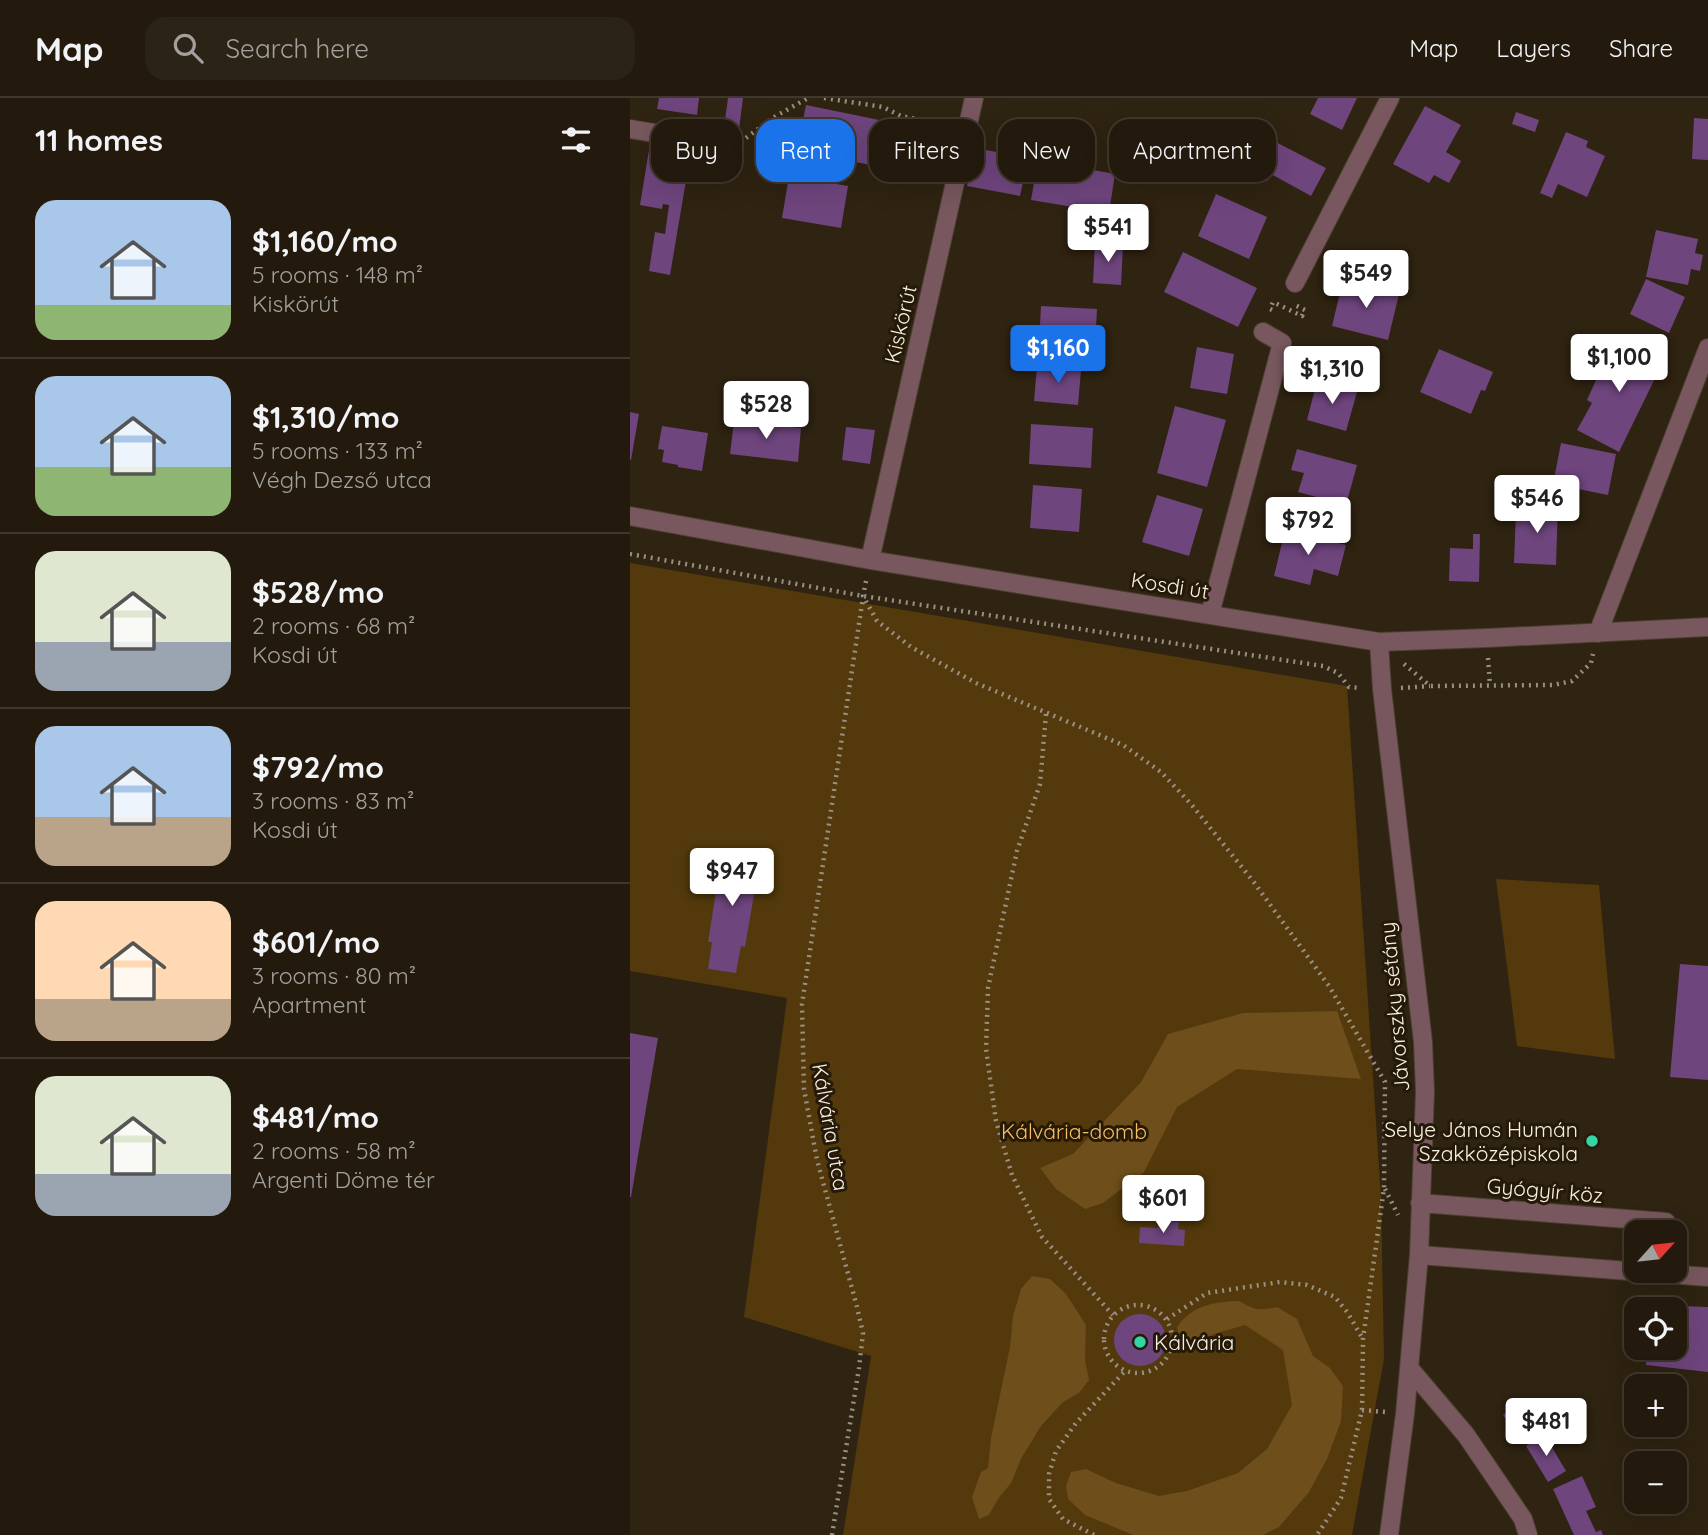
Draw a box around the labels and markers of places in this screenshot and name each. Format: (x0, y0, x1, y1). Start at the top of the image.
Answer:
pin: $541 (1067, 204, 1149, 264)
pin: $549 (1325, 250, 1407, 310)
pin: $1,160 (1001, 326, 1115, 385)
pin: $1,100 (1562, 334, 1676, 394)
pin: $1,310 (1275, 346, 1389, 406)
pin: $528 (725, 382, 807, 441)
pin: $546 (1496, 476, 1578, 535)
pin: $792 (1267, 498, 1349, 557)
pin: $947 (691, 848, 773, 908)
place label: Selye János Humán Szakközépiskola (1384, 1116, 1578, 1166)
marker: Selye János Humán Szakközépiskola (1584, 1133, 1600, 1149)
pin: $601 (1122, 1176, 1204, 1235)
place label: Kálvária (1154, 1329, 1234, 1355)
marker: Kálvária (1132, 1334, 1148, 1350)
pin: $481 (1505, 1398, 1587, 1458)

